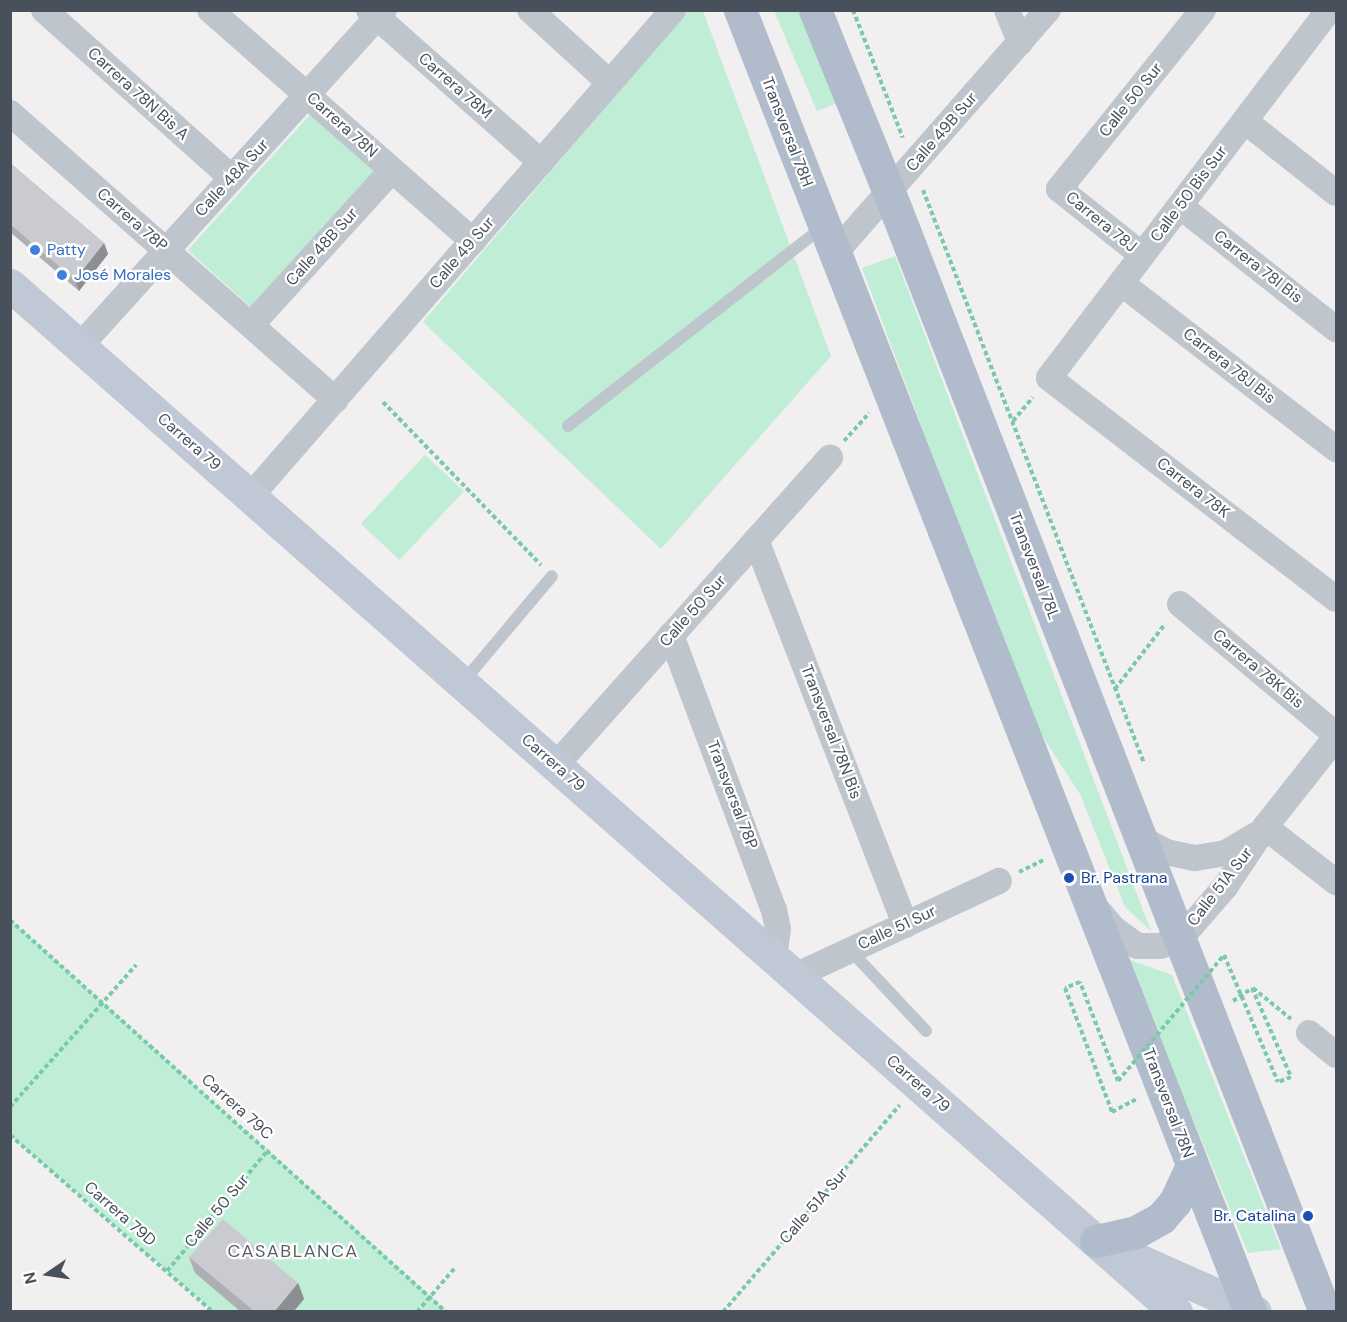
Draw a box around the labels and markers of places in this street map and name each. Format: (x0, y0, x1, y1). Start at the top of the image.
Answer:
place label: Patty (47, 240, 86, 260)
marker: Patty (28, 243, 42, 257)
place label: José Morales (74, 265, 171, 285)
marker: José Morales (55, 268, 69, 282)
place label: Br. Pastrana (1081, 868, 1167, 888)
marker: Br. Pastrana (1062, 871, 1076, 885)
place label: Br. Catalina (1213, 1206, 1296, 1226)
marker: Br. Catalina (1301, 1209, 1315, 1223)

